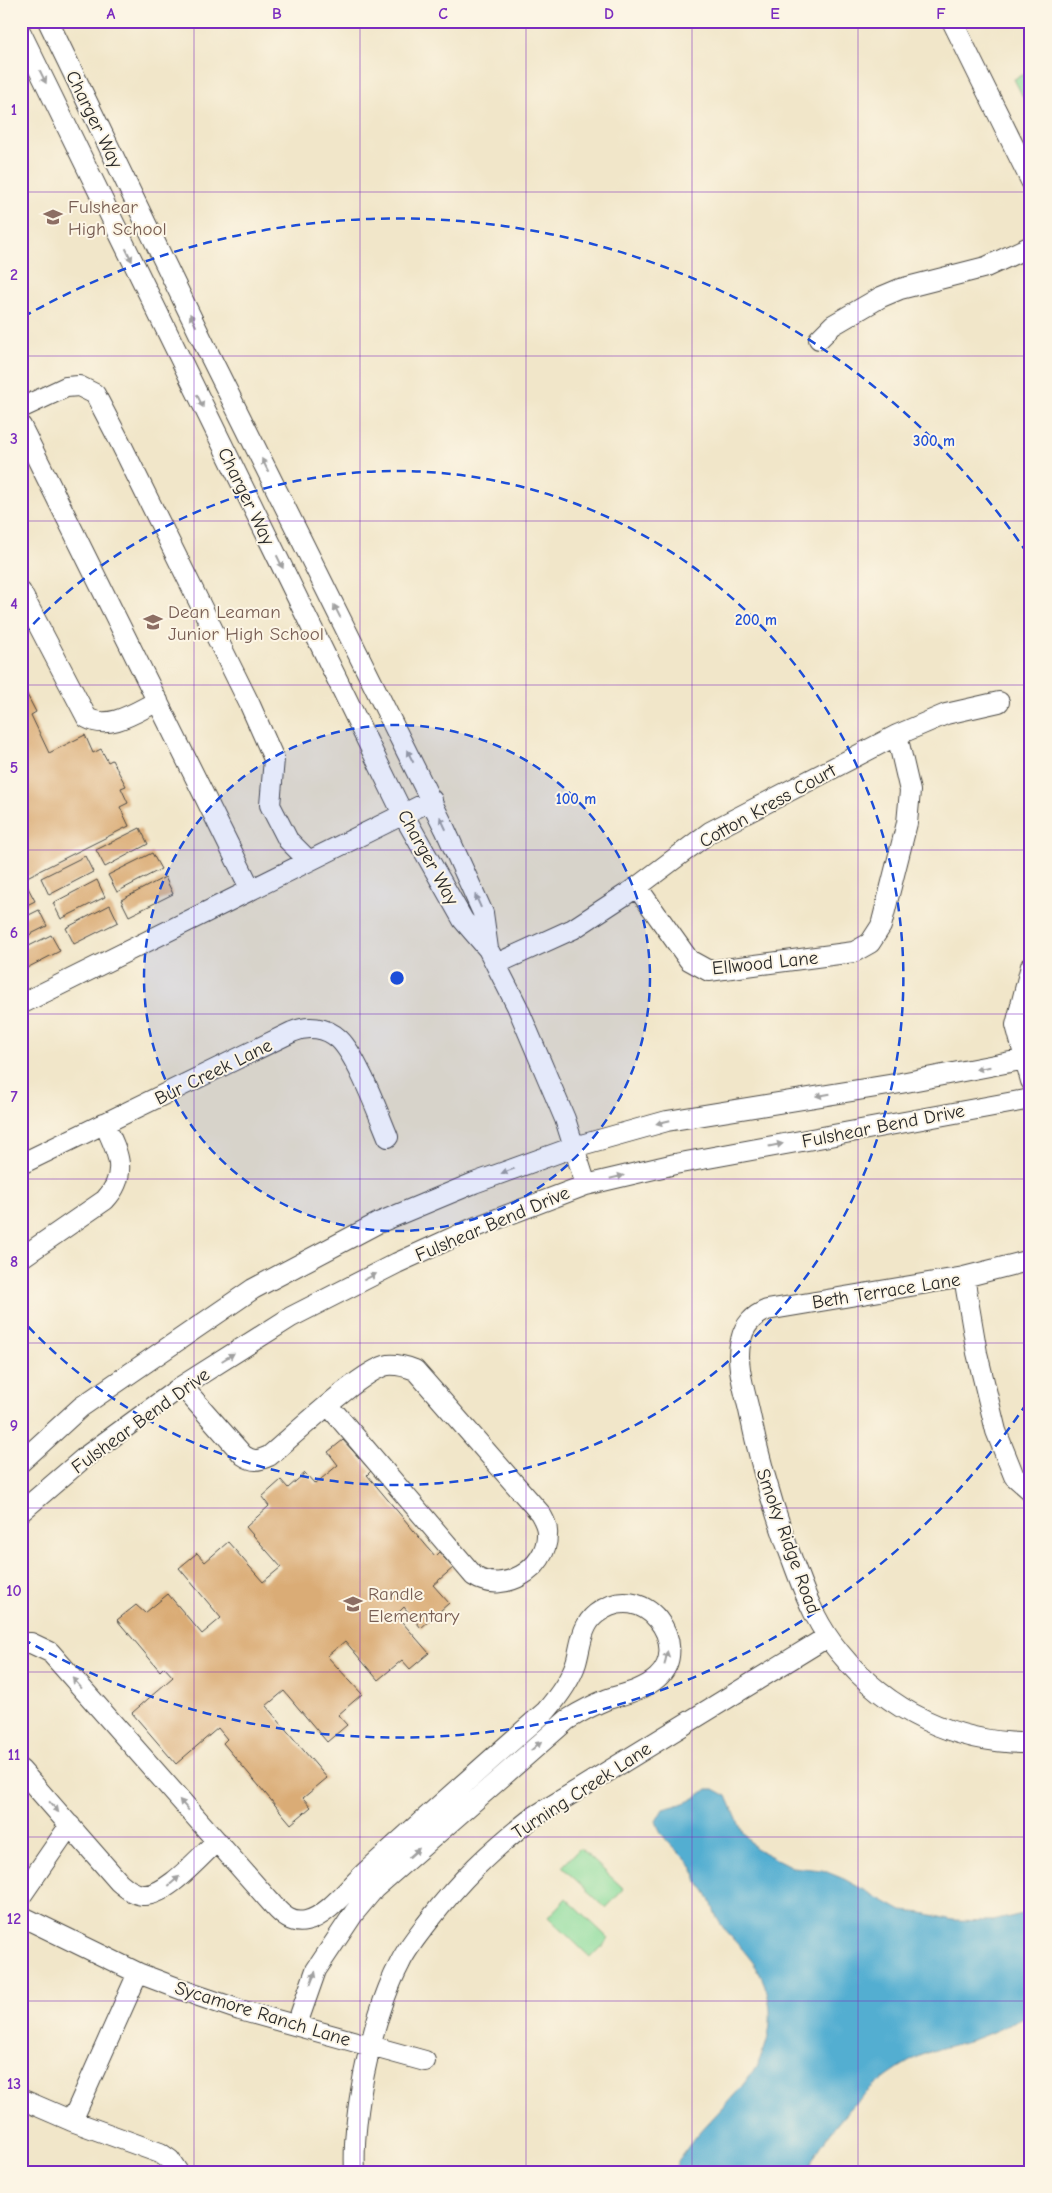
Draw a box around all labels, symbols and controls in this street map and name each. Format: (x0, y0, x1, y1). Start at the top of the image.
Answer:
text: A (107, 5, 116, 23)
text: B (272, 5, 282, 23)
text: C (438, 5, 448, 23)
text: D (604, 5, 614, 23)
text: E (770, 5, 780, 23)
text: F (936, 5, 946, 23)
street label: Charger Way (61, 67, 127, 172)
one-way arrow (39, 70, 47, 84)
text: 1 (11, 101, 17, 119)
place label: Fulshear High School (68, 196, 167, 240)
school or university icon: Fulshear High School (42, 206, 64, 228)
one-way arrow (125, 248, 133, 262)
text: 2 (10, 266, 18, 284)
one-way arrow (189, 313, 197, 327)
one-way arrow (196, 394, 204, 408)
text: 3 (10, 430, 18, 448)
text: 300 m (913, 432, 955, 450)
street label: Charger Way (213, 444, 279, 549)
one-way arrow (261, 458, 269, 473)
one-way arrow (276, 555, 284, 569)
text: 4 (10, 595, 18, 613)
place label: Dean Leaman Junior High School (168, 601, 324, 645)
one-way arrow (333, 604, 341, 618)
school or university icon: Dean Leaman Junior High School (142, 611, 164, 633)
text: 200 m (735, 611, 777, 629)
one-way arrow (406, 749, 414, 763)
text: 5 (10, 759, 18, 777)
street label: Cotton Kress Court (695, 759, 840, 853)
text: 100 m (556, 790, 596, 808)
street label: Charger Way (393, 806, 464, 909)
one-way arrow (439, 816, 447, 830)
one-way arrow (473, 894, 481, 908)
text: 6 (10, 924, 18, 942)
street label: Ellwood Lane (711, 946, 819, 979)
centre of rings (388, 969, 406, 987)
street label: Bur Creek Lane (151, 1034, 276, 1110)
one-way arrow (974, 1064, 990, 1072)
text: 7 (10, 1088, 18, 1106)
one-way arrow (814, 1092, 830, 1100)
street label: Fulshear Bend Drive (800, 1099, 966, 1153)
one-way arrow (655, 1119, 670, 1127)
one-way arrow (769, 1141, 784, 1149)
one-way arrow (500, 1168, 515, 1175)
one-way arrow (610, 1173, 625, 1181)
street label: Fulshear Bend Drive (412, 1182, 573, 1266)
text: 8 (10, 1253, 18, 1271)
street label: Beth Terrace Lane (810, 1268, 962, 1314)
one-way arrow (362, 1273, 377, 1281)
one-way arrow (221, 1352, 235, 1361)
street label: Fulshear Bend Drive (67, 1363, 214, 1478)
text: 9 (10, 1417, 18, 1435)
street label: Smoky Ridge Road (752, 1466, 825, 1617)
text: 10 (6, 1582, 22, 1600)
place label: Randle Elementary (368, 1583, 460, 1627)
school or university icon: Randle Elementary (342, 1593, 364, 1615)
one-way arrow (662, 1650, 670, 1665)
one-way arrow (71, 1677, 83, 1689)
street label: Turning Creek Lane (508, 1738, 655, 1844)
one-way arrow (530, 1740, 542, 1752)
text: 11 (8, 1746, 20, 1764)
one-way arrow (178, 1799, 190, 1811)
one-way arrow (48, 1800, 59, 1813)
one-way arrow (408, 1847, 420, 1859)
one-way arrow (167, 1875, 180, 1886)
text: 12 (7, 1910, 21, 1928)
one-way arrow (310, 1971, 317, 1986)
street label: Sycamore Ranch Lane (172, 1977, 353, 2051)
text: 13 (7, 2075, 21, 2093)

